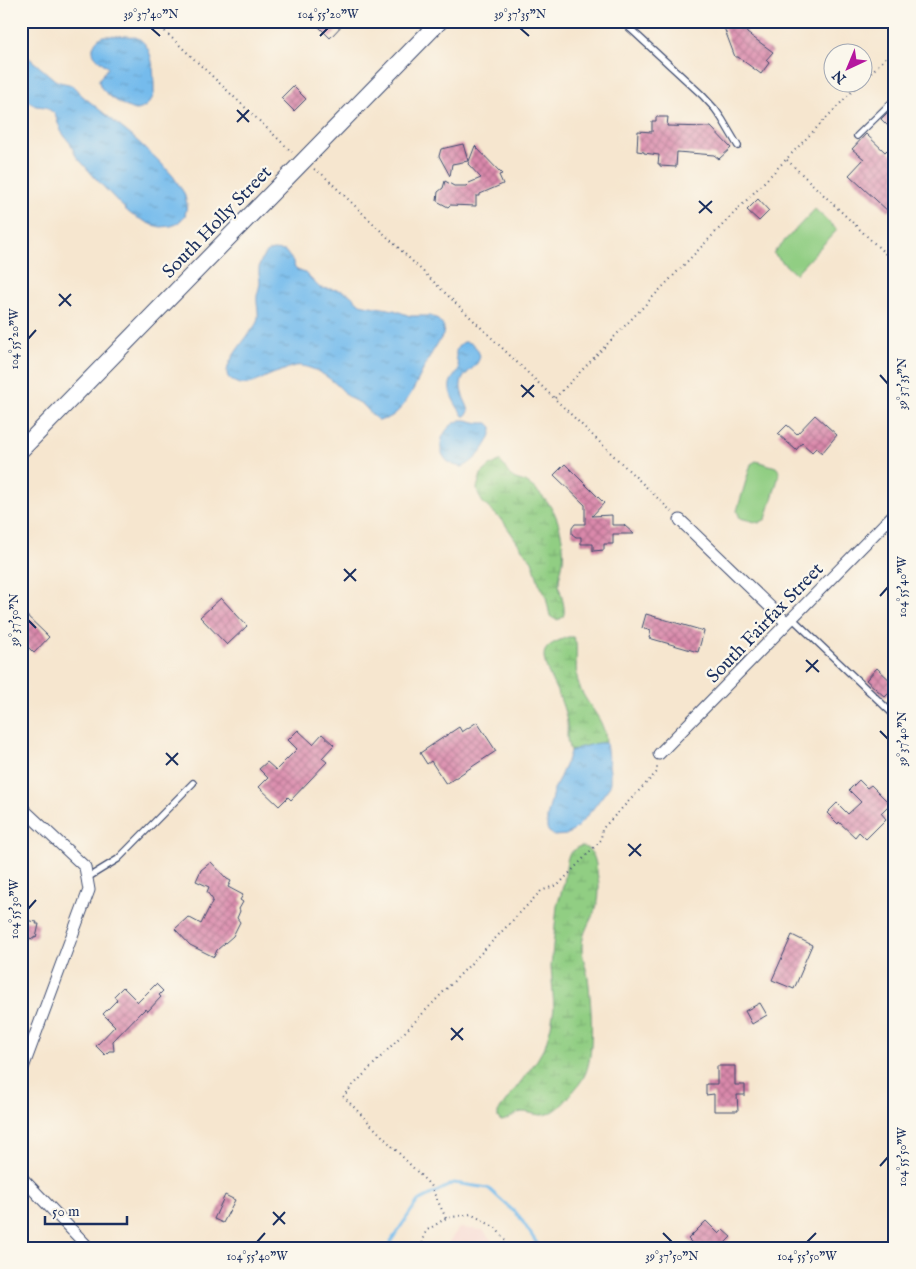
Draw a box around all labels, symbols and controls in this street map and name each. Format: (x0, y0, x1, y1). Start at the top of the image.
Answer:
text: 39°37'40"N (123, 7, 179, 22)
text: 104°55'20"W (298, 7, 359, 22)
text: 39°37'35"N (494, 7, 547, 22)
north arrow (824, 42, 874, 92)
text: N (829, 66, 851, 88)
street label: South Holly Street (158, 161, 278, 284)
text: 104°55'20"W (7, 308, 22, 369)
text: 39°37'35"N (895, 357, 910, 410)
text: 104°55'40"W (895, 556, 910, 618)
street label: South Fairfax Street (702, 558, 829, 689)
text: 39°37'50"N (7, 593, 22, 647)
text: 39°37'40"N (895, 711, 910, 767)
text: 104°55'30"W (7, 879, 22, 939)
text: 104°55'50"W (895, 1127, 910, 1187)
scale bar (45, 1194, 128, 1226)
text: 50 m (52, 1202, 80, 1221)
text: 104°55'40"W (226, 1249, 288, 1264)
text: 39°37'50"N (645, 1249, 699, 1264)
text: 104°55'50"W (777, 1249, 837, 1264)

